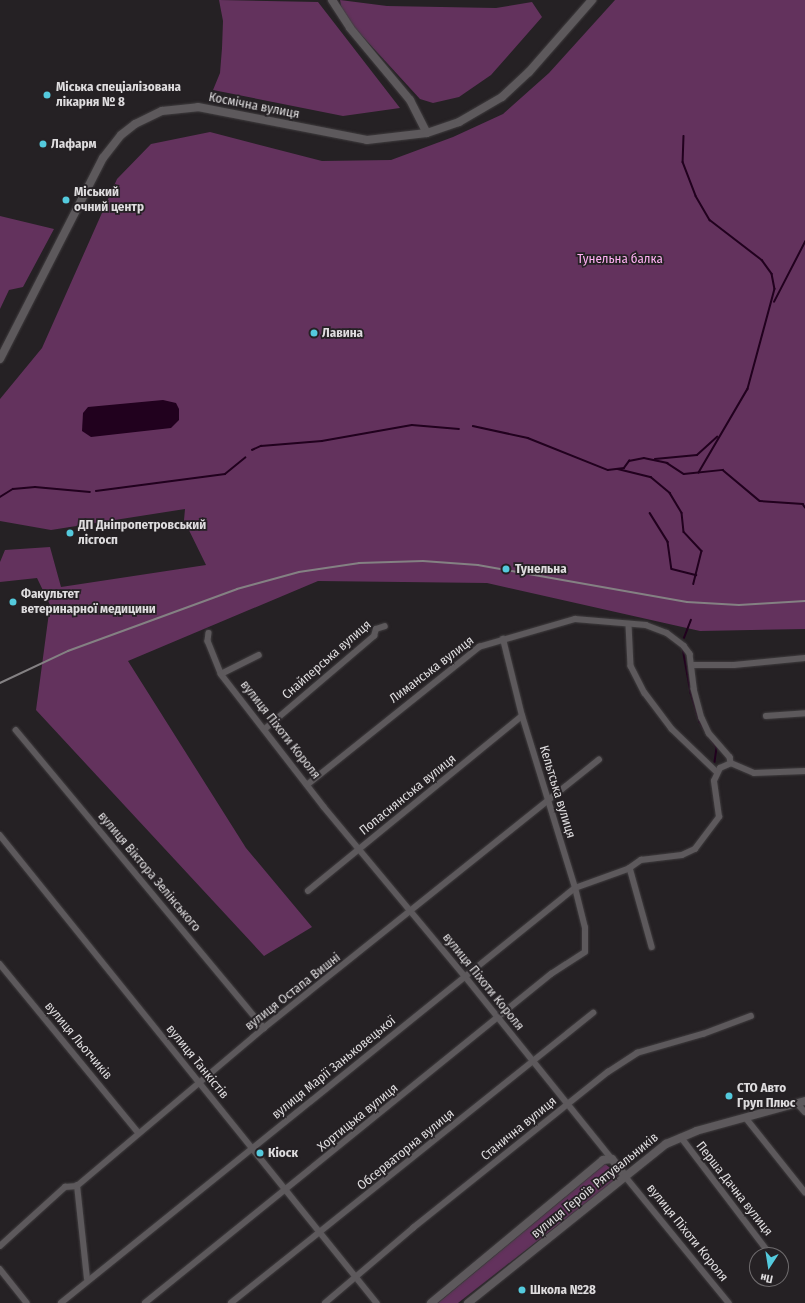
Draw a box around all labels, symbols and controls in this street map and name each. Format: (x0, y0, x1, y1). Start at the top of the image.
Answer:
place label: Міська спеціалізована лікарня № 8 (56, 80, 181, 111)
marker: Міська спеціалізована лікарня № 8 (41, 89, 53, 101)
street label: Космічна вулиця (207, 90, 301, 122)
place label: Лафарм (51, 136, 96, 152)
marker: Лафарм (38, 139, 48, 149)
place label: Міський очний центр (74, 185, 144, 216)
marker: Міський очний центр (61, 195, 71, 205)
park label: Тунельна балка (577, 251, 663, 267)
place label: Лавина (322, 325, 363, 341)
marker: Лавина (309, 328, 319, 338)
place label: ДП Дніпропетровський лісгосп (78, 518, 206, 549)
marker: ДП Дніпропетровський лісгосп (65, 528, 75, 538)
place label: Тунельна (515, 561, 567, 577)
marker: Тунельна (500, 563, 512, 575)
place label: Факультет ветеринарної медицини (21, 587, 156, 618)
marker: Факультет ветеринарної медицини (8, 597, 18, 607)
street label: Снайперська вулиця (279, 617, 375, 703)
street label: Лиманська вулиця (387, 633, 477, 707)
street label: вулиця Піхоти Короля (237, 678, 323, 782)
street label: Кельтська вулиця (535, 744, 579, 840)
street label: Попаснянська вулиця (357, 751, 459, 839)
street label: вулиця Віктора Зелінського (94, 809, 204, 935)
street label: вулиця Піхоти Короля (439, 930, 527, 1034)
street label: вулиця Остапа Вишні (242, 950, 344, 1034)
street label: вулиця Льотчиків (41, 999, 115, 1083)
street label: вулиця Марії Заньковецької (269, 1013, 399, 1123)
street label: вулиця Танкістів (162, 1022, 232, 1102)
street label: Хортицька вулиця (315, 1081, 401, 1155)
place label: СТО Авто Груп Плюс (737, 1081, 795, 1112)
marker: СТО Авто Груп Плюс (724, 1091, 734, 1101)
street label: Станична вулиця (478, 1094, 560, 1164)
street label: Обсерваторна вулиця (354, 1106, 458, 1194)
street label: вулиця Героїв Рятувальників (528, 1130, 662, 1242)
street label: Перша Дачна вулиця (692, 1139, 776, 1239)
place label: Кіоск (268, 1145, 298, 1161)
marker: Кіоск (255, 1148, 265, 1158)
street label: вулиця Піхоти Короля (643, 1181, 731, 1285)
north arrow (749, 1247, 789, 1287)
text: Пн (759, 1271, 774, 1286)
place label: Школа №28 (530, 1282, 596, 1298)
marker: Школа №28 (517, 1285, 527, 1295)

